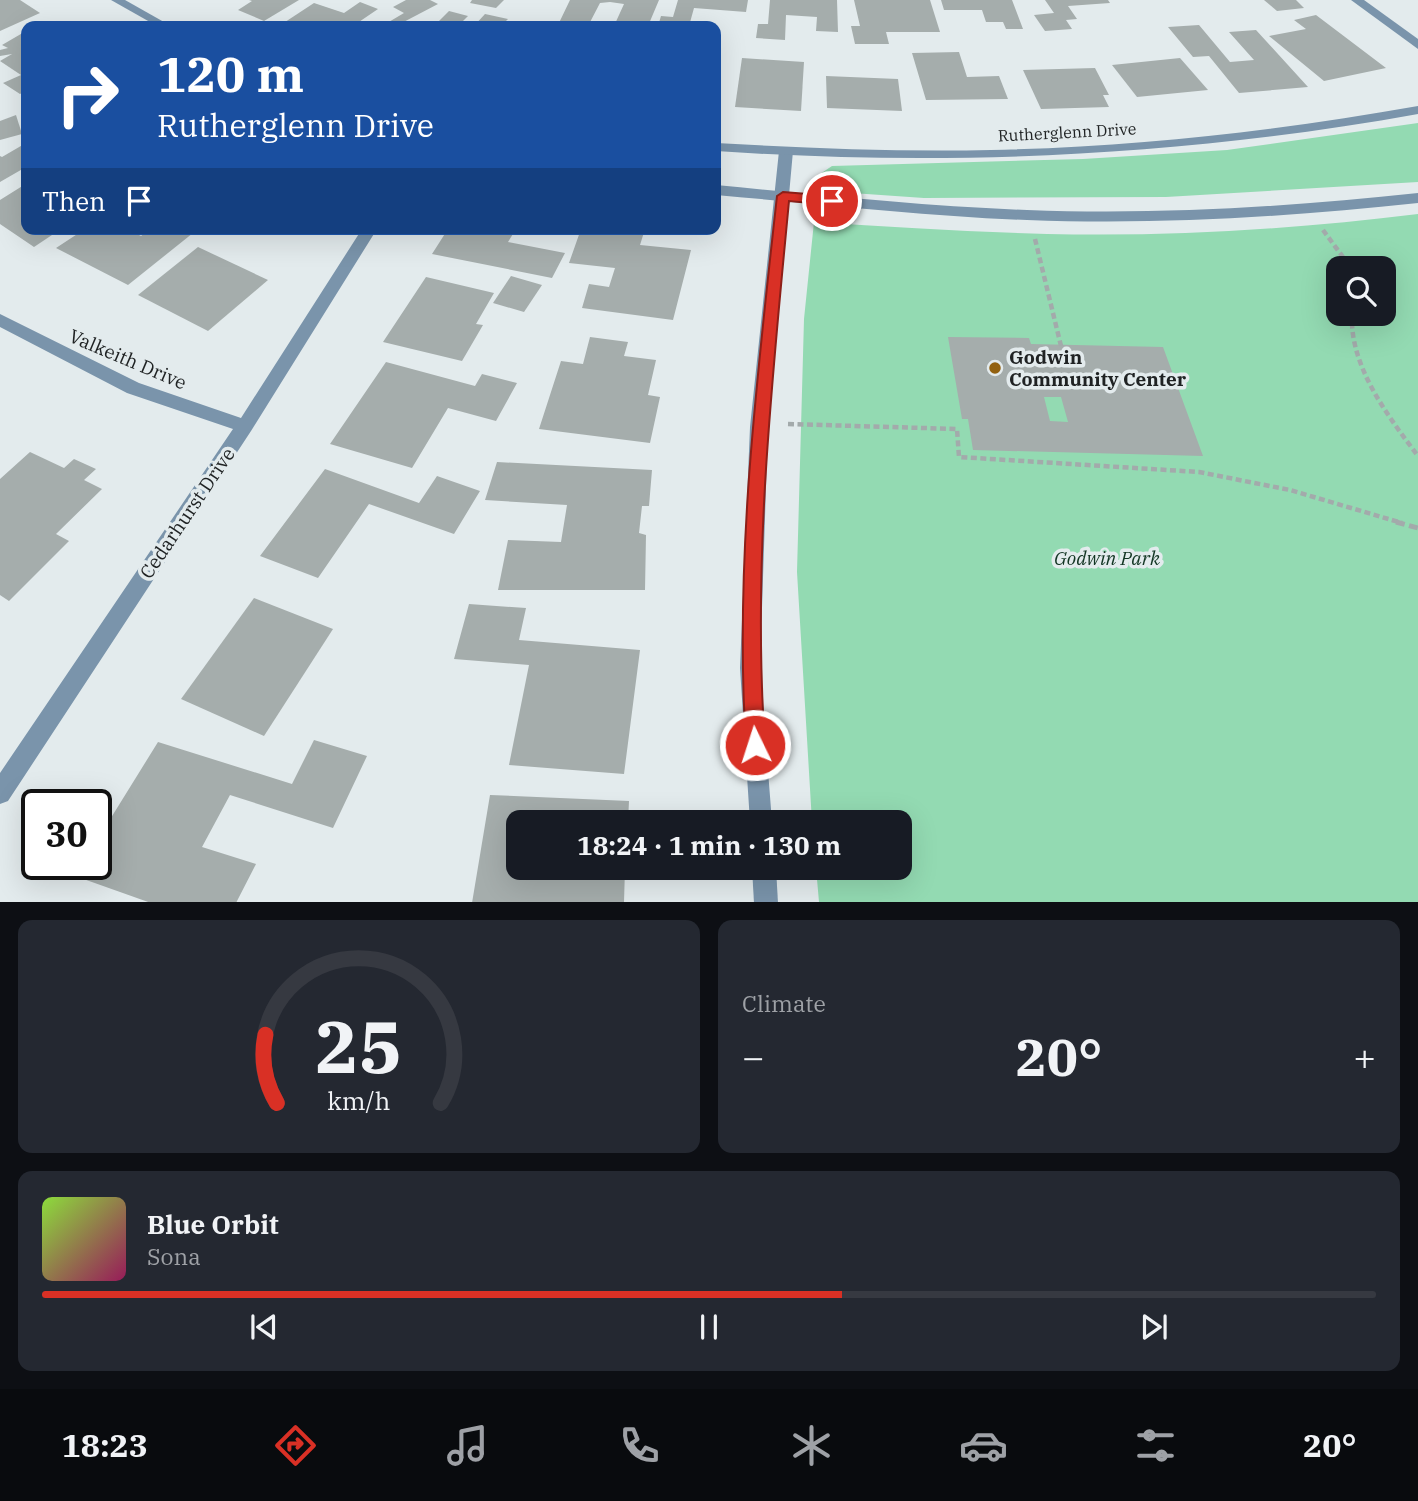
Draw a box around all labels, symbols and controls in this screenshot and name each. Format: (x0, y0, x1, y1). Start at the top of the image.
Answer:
text: 120 m (157, 42, 304, 105)
icon: right (42, 49, 133, 140)
text: Rutherglenn Drive (157, 104, 434, 146)
street label: Rutherglenn Drive (997, 118, 1137, 146)
pin (802, 171, 862, 231)
icon: arrive (120, 182, 158, 220)
icon: arrive (813, 182, 851, 220)
text: Then (42, 184, 106, 218)
map controls (1326, 256, 1396, 326)
button: search (1326, 256, 1396, 326)
street label: Valkeith Drive (66, 323, 190, 395)
place label: Godwin Community Center (1009, 345, 1187, 391)
marker: Godwin Community Center (987, 360, 1003, 376)
street label: Cedarhurst Drive (134, 443, 240, 583)
park label: Godwin Park (1054, 546, 1161, 570)
position arrow (718, 708, 792, 782)
speed limit sign: 30 (21, 789, 112, 880)
text: 18:24 · 1 min · 130 m (577, 828, 841, 862)
text: Climate (742, 988, 826, 1018)
text: 25 (315, 998, 403, 1093)
text: 20° (1016, 1023, 1102, 1090)
text: − (742, 1032, 765, 1081)
text: + (1353, 1032, 1376, 1081)
text: km/h (327, 1083, 391, 1116)
text: Blue Orbit (147, 1207, 279, 1241)
text: Sona (147, 1241, 201, 1271)
icon: previous (245, 1308, 283, 1346)
icon: pause (690, 1308, 728, 1346)
icon: next (1135, 1308, 1173, 1346)
icon: directions (271, 1421, 320, 1470)
icon: music (443, 1421, 492, 1470)
icon: phone (615, 1421, 664, 1470)
icon: climate (787, 1421, 836, 1470)
icon: car (959, 1421, 1008, 1470)
icon: filters (1131, 1421, 1180, 1470)
text: 18:23 (62, 1424, 148, 1466)
text: 20° (1303, 1424, 1356, 1466)

